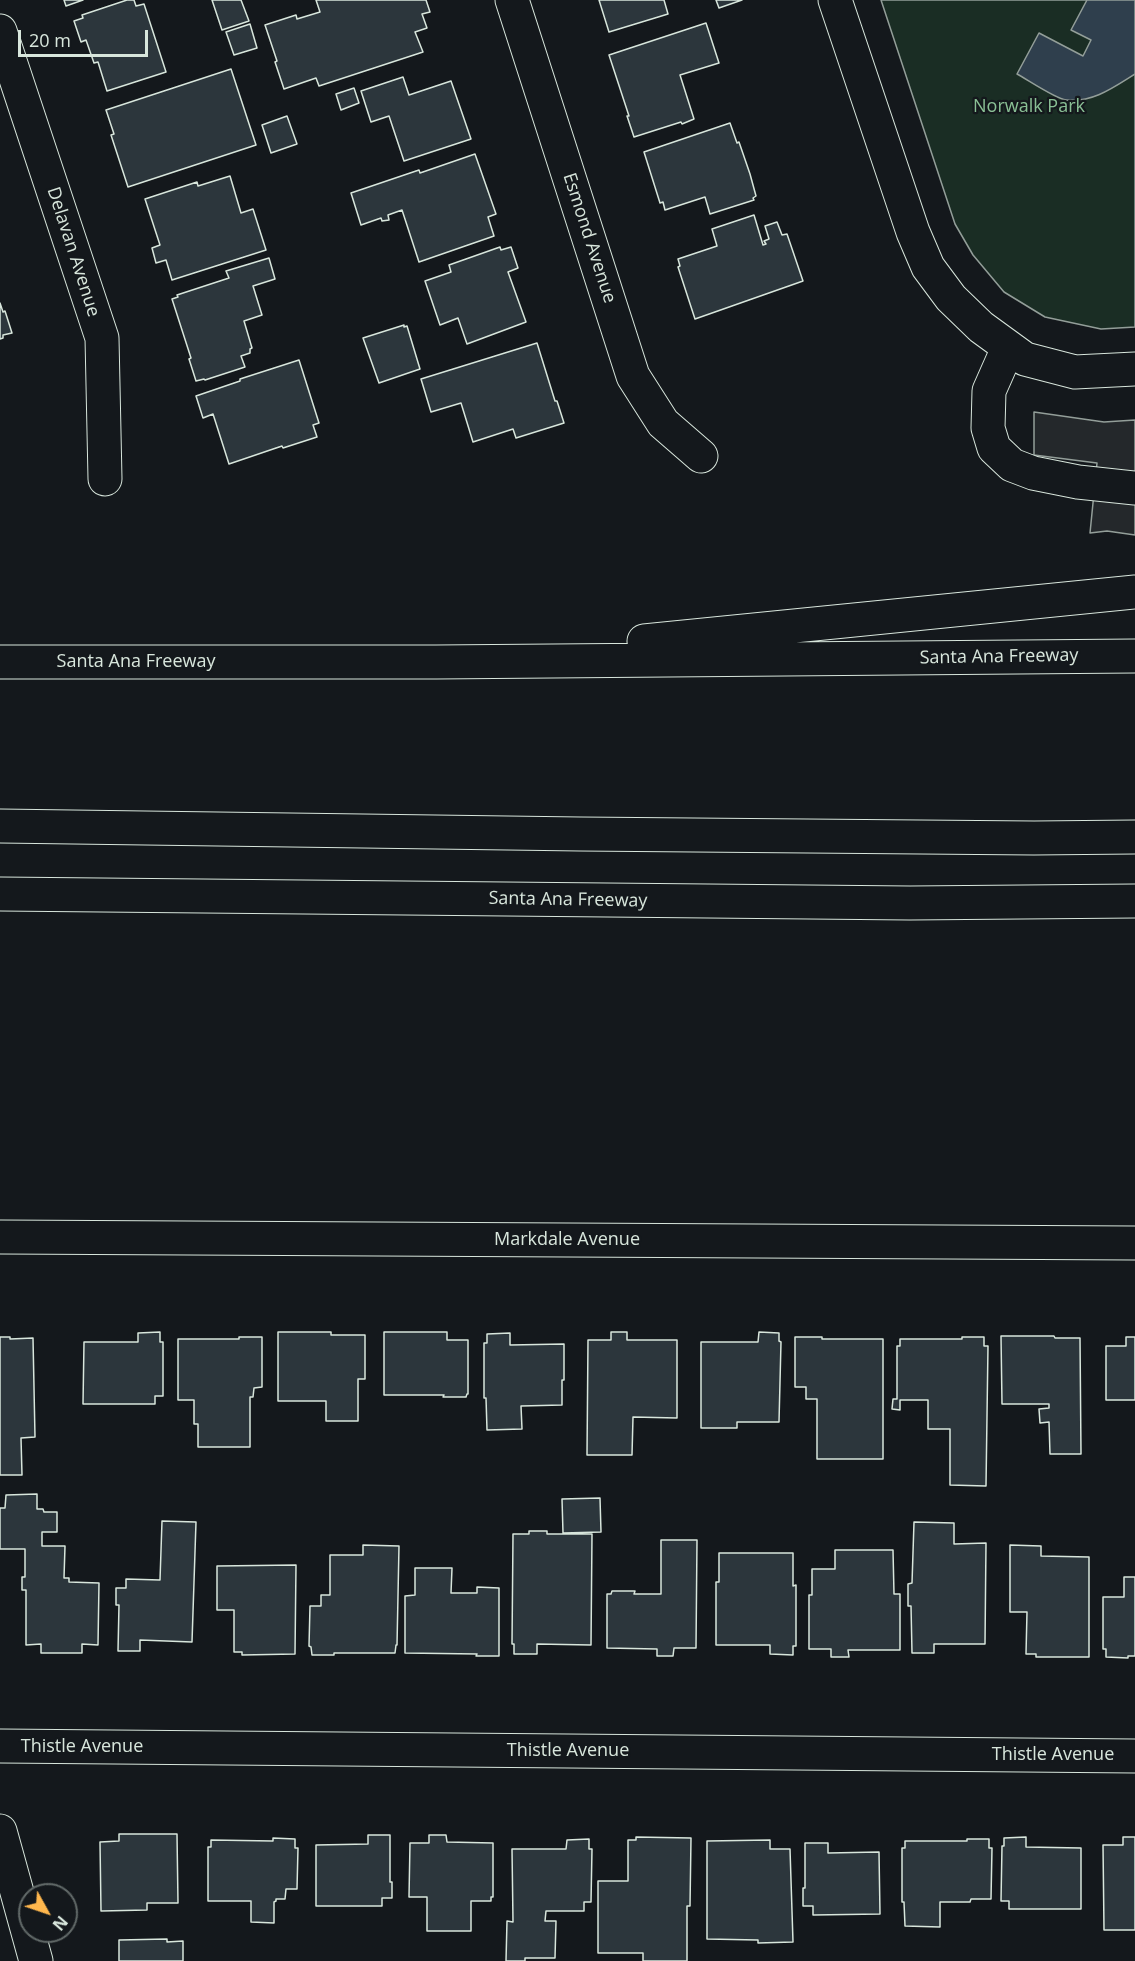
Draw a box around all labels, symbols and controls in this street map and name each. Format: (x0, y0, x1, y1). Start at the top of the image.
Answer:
scale bar (21, 18, 152, 56)
text: 20 m (29, 28, 71, 52)
park label: Norwalk Park (973, 96, 1085, 118)
street label: Esmond Avenue (558, 170, 620, 306)
street label: Delavan Avenue (42, 184, 104, 320)
street label: Santa Ana Freeway (919, 645, 1079, 669)
street label: Santa Ana Freeway (57, 651, 215, 673)
street label: Santa Ana Freeway (488, 888, 648, 912)
street label: Markdale Avenue (494, 1229, 640, 1251)
street label: Thistle Avenue (21, 1736, 143, 1758)
street label: Thistle Avenue (507, 1740, 629, 1762)
street label: Thistle Avenue (992, 1744, 1114, 1766)
north arrow (18, 1883, 78, 1943)
text: N (48, 1911, 73, 1935)

